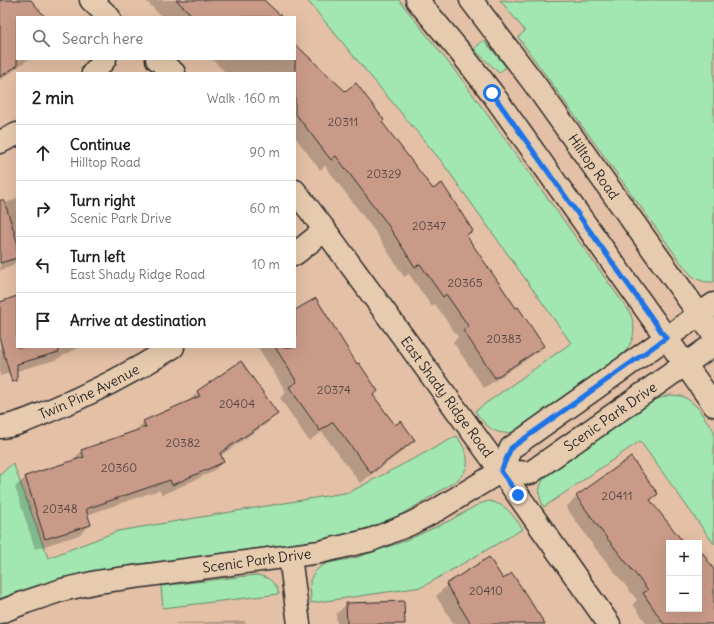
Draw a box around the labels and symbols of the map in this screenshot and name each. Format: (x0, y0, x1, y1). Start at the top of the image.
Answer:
route start (483, 84, 501, 102)
house number: 20311 (328, 114, 358, 129)
street label: Hilltop Road (564, 130, 623, 203)
house number: 20329 (367, 166, 401, 181)
house number: 20347 (412, 218, 446, 233)
house number: 20365 (447, 275, 483, 290)
house number: 20383 (486, 331, 522, 346)
street label: East Shady Ridge Road (397, 333, 497, 461)
street label: Twin Pine Avenue (36, 360, 142, 423)
street label: Scenic Park Drive (560, 378, 660, 456)
house number: 20374 (317, 382, 351, 397)
house number: 20404 (219, 396, 255, 411)
house number: 20382 (166, 435, 201, 450)
house number: 20360 (101, 460, 137, 475)
route end (509, 486, 527, 504)
house number: 20411 (602, 488, 632, 503)
house number: 20348 (42, 501, 78, 516)
street label: Scenic Park Drive (201, 544, 312, 577)
house number: 20410 (469, 583, 503, 598)

